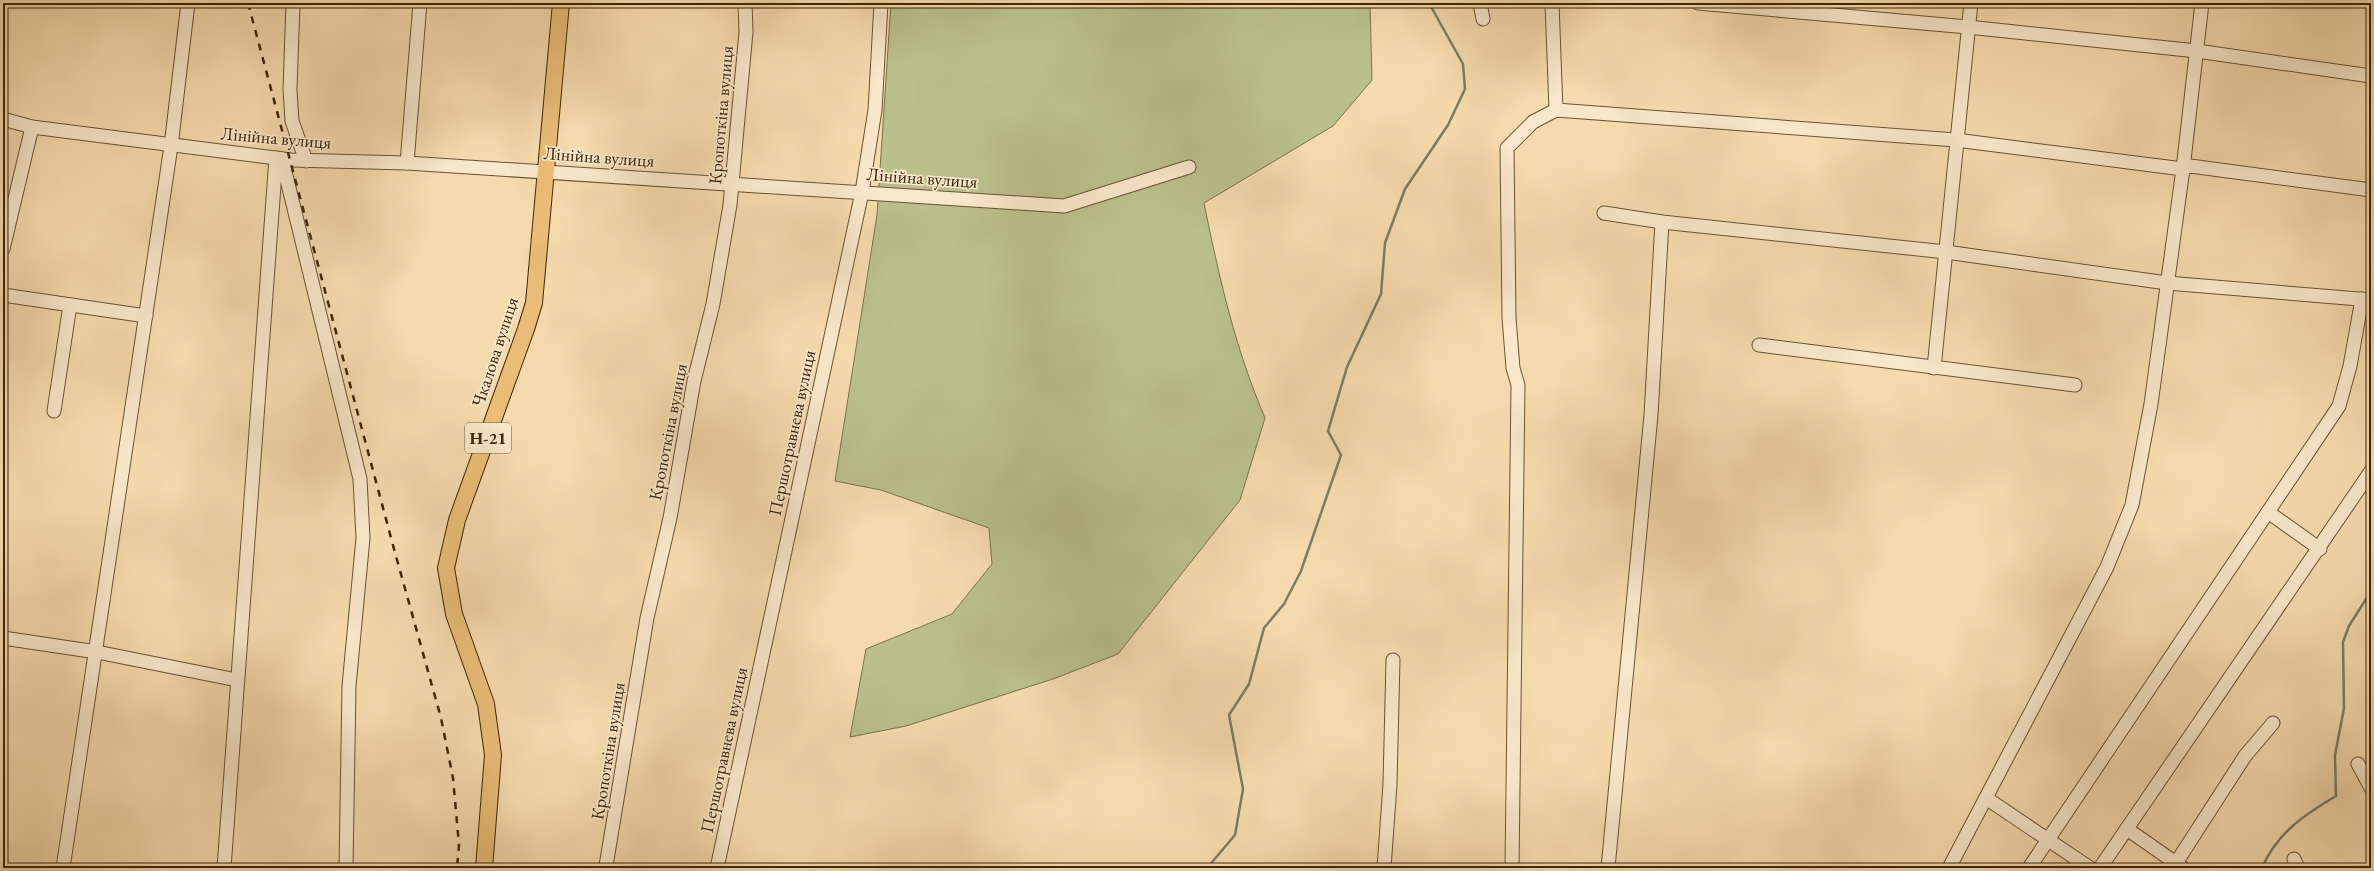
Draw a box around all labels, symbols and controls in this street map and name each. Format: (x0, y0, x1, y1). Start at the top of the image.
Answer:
street label: Кропоткіна вулиця (703, 45, 738, 185)
street label: Лінійна вулиця (220, 121, 332, 154)
street label: Лінійна вулиця (543, 141, 655, 172)
street label: Лінійна вулиця (866, 162, 978, 193)
street label: Чкалова вулиця (466, 294, 523, 410)
street label: Першотравнева вулиця (763, 348, 820, 518)
street label: Кропоткіна вулиця (643, 362, 692, 502)
road number: Н-21 (465, 423, 511, 453)
street label: Першотравнева вулиця (695, 665, 752, 835)
street label: Кропоткіна вулиця (585, 681, 630, 821)

